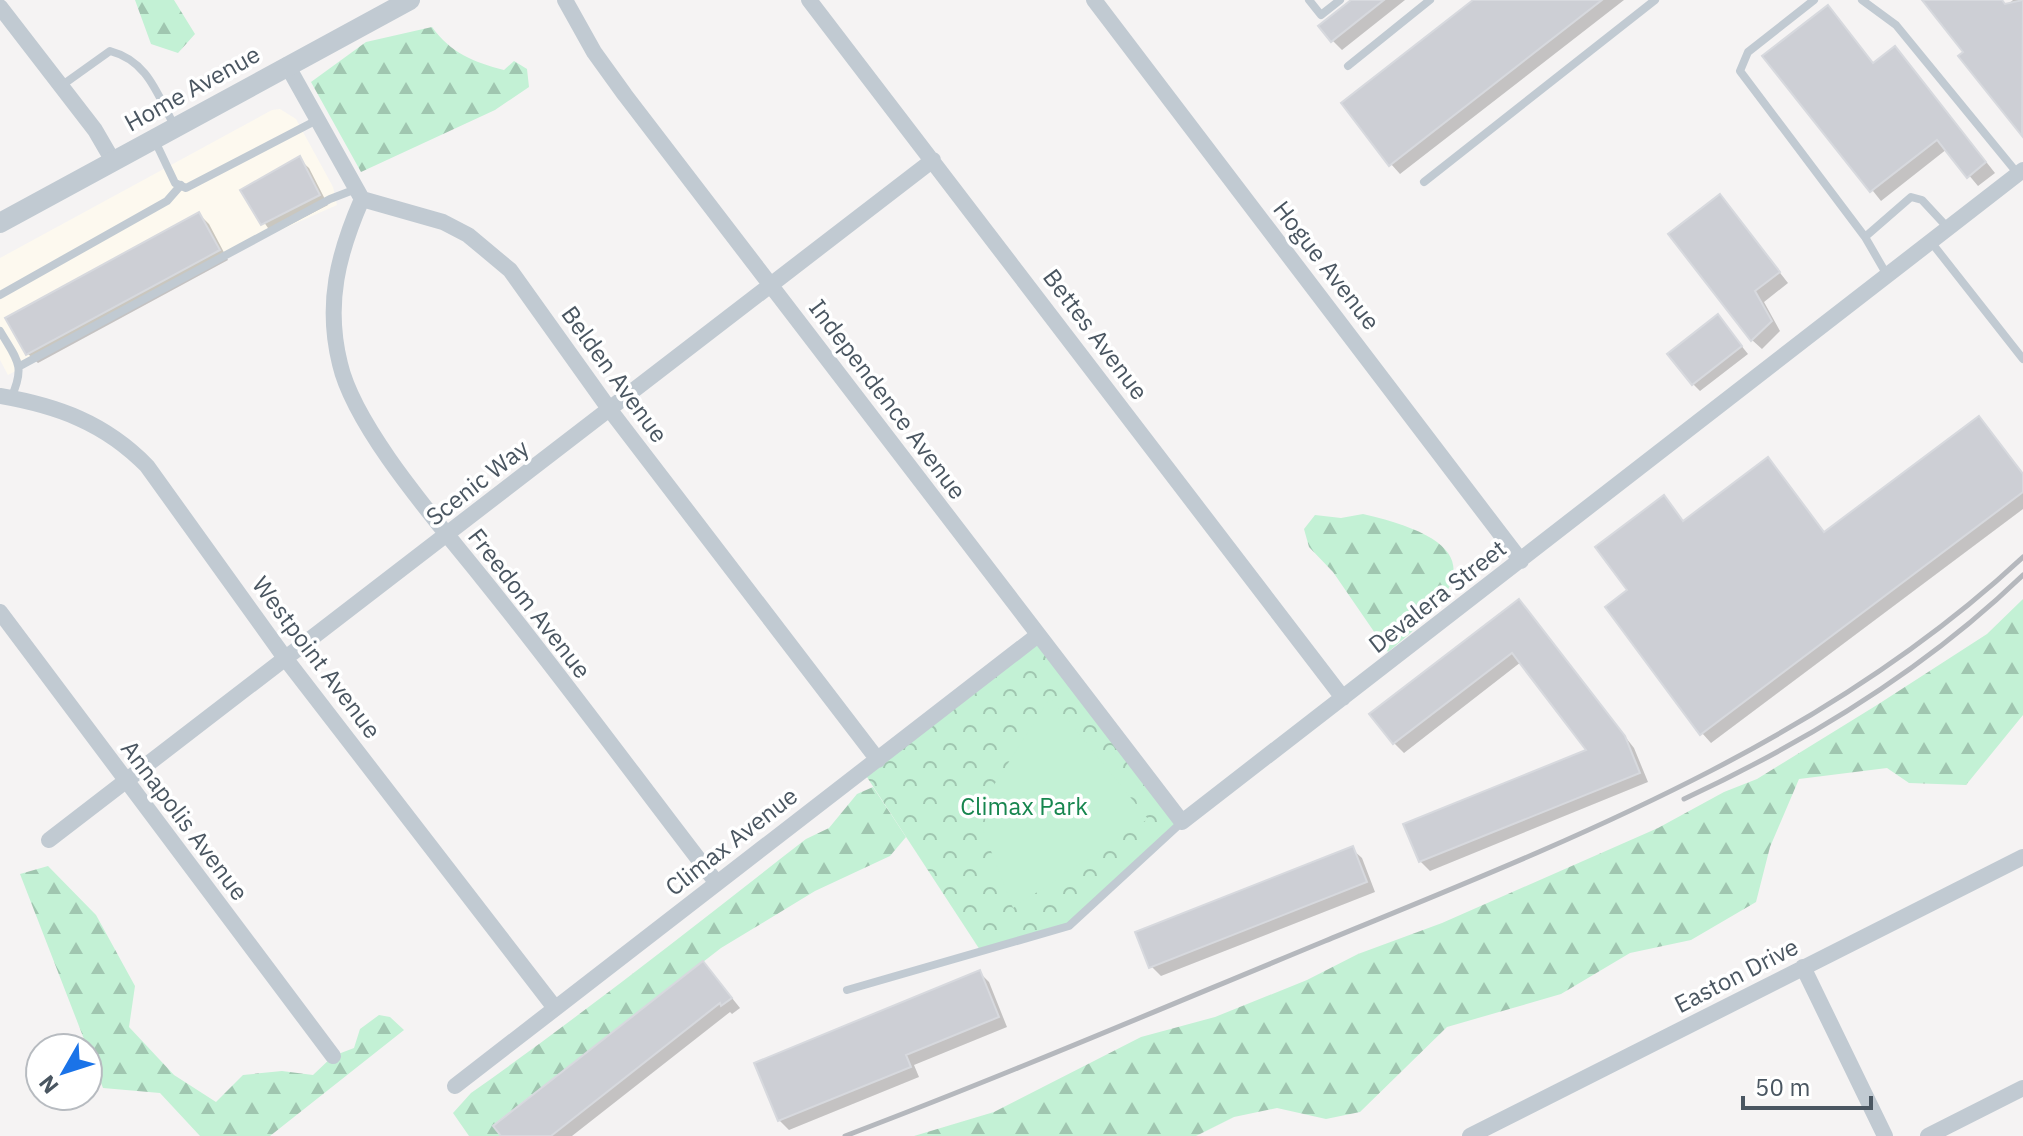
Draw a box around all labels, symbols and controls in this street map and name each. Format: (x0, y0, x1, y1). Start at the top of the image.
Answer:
street label: Home Avenue (118, 38, 266, 138)
street label: Hogue Avenue (1266, 194, 1388, 336)
street label: Bettes Avenue (1036, 262, 1156, 406)
street label: Independence Avenue (802, 292, 974, 506)
street label: Belden Avenue (554, 299, 676, 449)
street label: Scenic Way (419, 432, 535, 532)
street label: Freedom Avenue (461, 521, 599, 685)
street label: Devalera Street (1362, 532, 1512, 660)
street label: Westpoint Avenue (245, 569, 389, 745)
street label: Annapolis Avenue (114, 733, 256, 907)
street label: Climax Avenue (658, 779, 804, 903)
park label: Climax Park (960, 790, 1088, 822)
street label: Easton Drive (1669, 930, 1803, 1020)
north arrow (24, 1032, 104, 1112)
scale bar (1743, 1060, 1871, 1110)
text: N (32, 1070, 64, 1100)
text: 50 m (1755, 1071, 1810, 1103)

